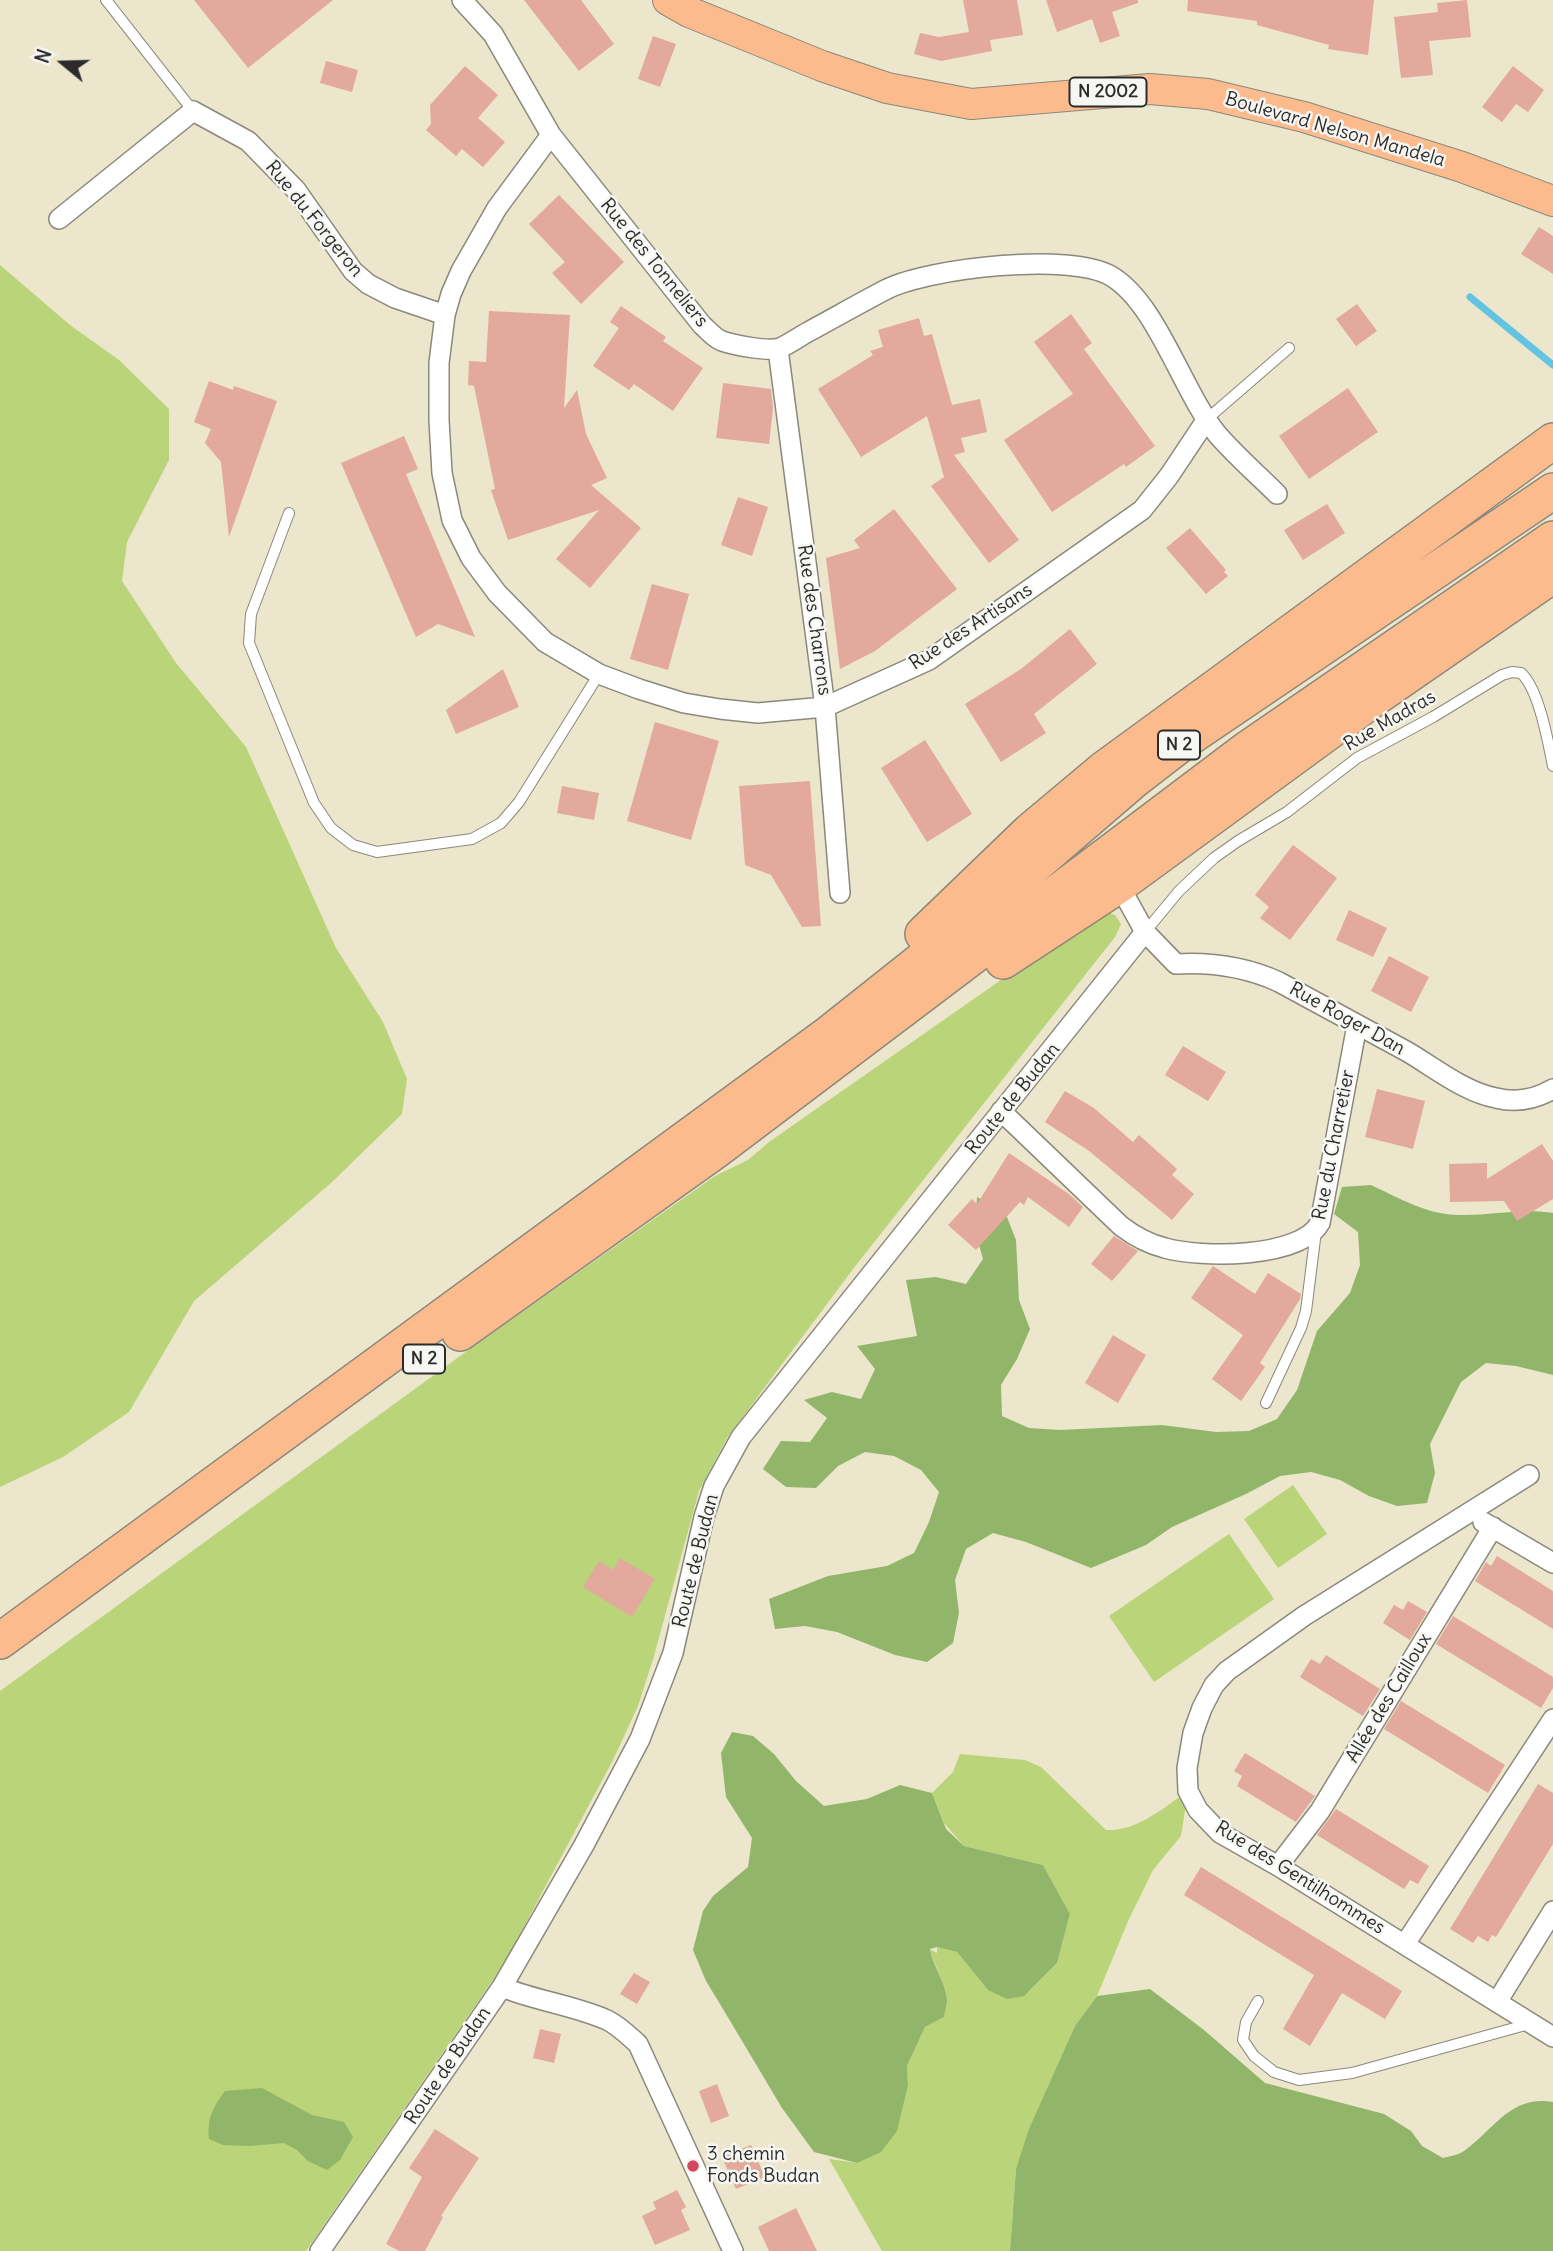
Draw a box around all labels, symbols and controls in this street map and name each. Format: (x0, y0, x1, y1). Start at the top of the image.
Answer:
north arrow (28, 28, 98, 98)
text: N (30, 46, 57, 66)
road number: N 2002 (1070, 78, 1146, 106)
street label: Boulevard Nelson Mandela (1222, 88, 1448, 172)
street label: Rue du Forgeron (260, 156, 368, 282)
street label: Rue des Tonneliers (595, 194, 713, 332)
street label: Rue des Charrons (792, 543, 836, 697)
street label: Rue des Artisans (905, 579, 1037, 675)
street label: Rue Madras (1340, 686, 1440, 756)
road number: N 2 (1158, 730, 1200, 760)
street label: Rue Roger Dan (1285, 978, 1409, 1060)
street label: Route de Budan (961, 1039, 1065, 1159)
street label: Rue du Charretier (1308, 1068, 1360, 1222)
road number: N 2 (403, 1344, 445, 1374)
street label: Route de Budan (668, 1492, 724, 1630)
street label: Allée des Cailloux (1341, 1629, 1437, 1767)
street label: Rue des Gentilhommes (1211, 1816, 1389, 1940)
street label: Route de Budan (400, 2003, 496, 2129)
place label: 3 chemin Fonds Budan (707, 2144, 819, 2188)
marker: 3 chemin Fonds Budan (685, 2158, 701, 2174)

